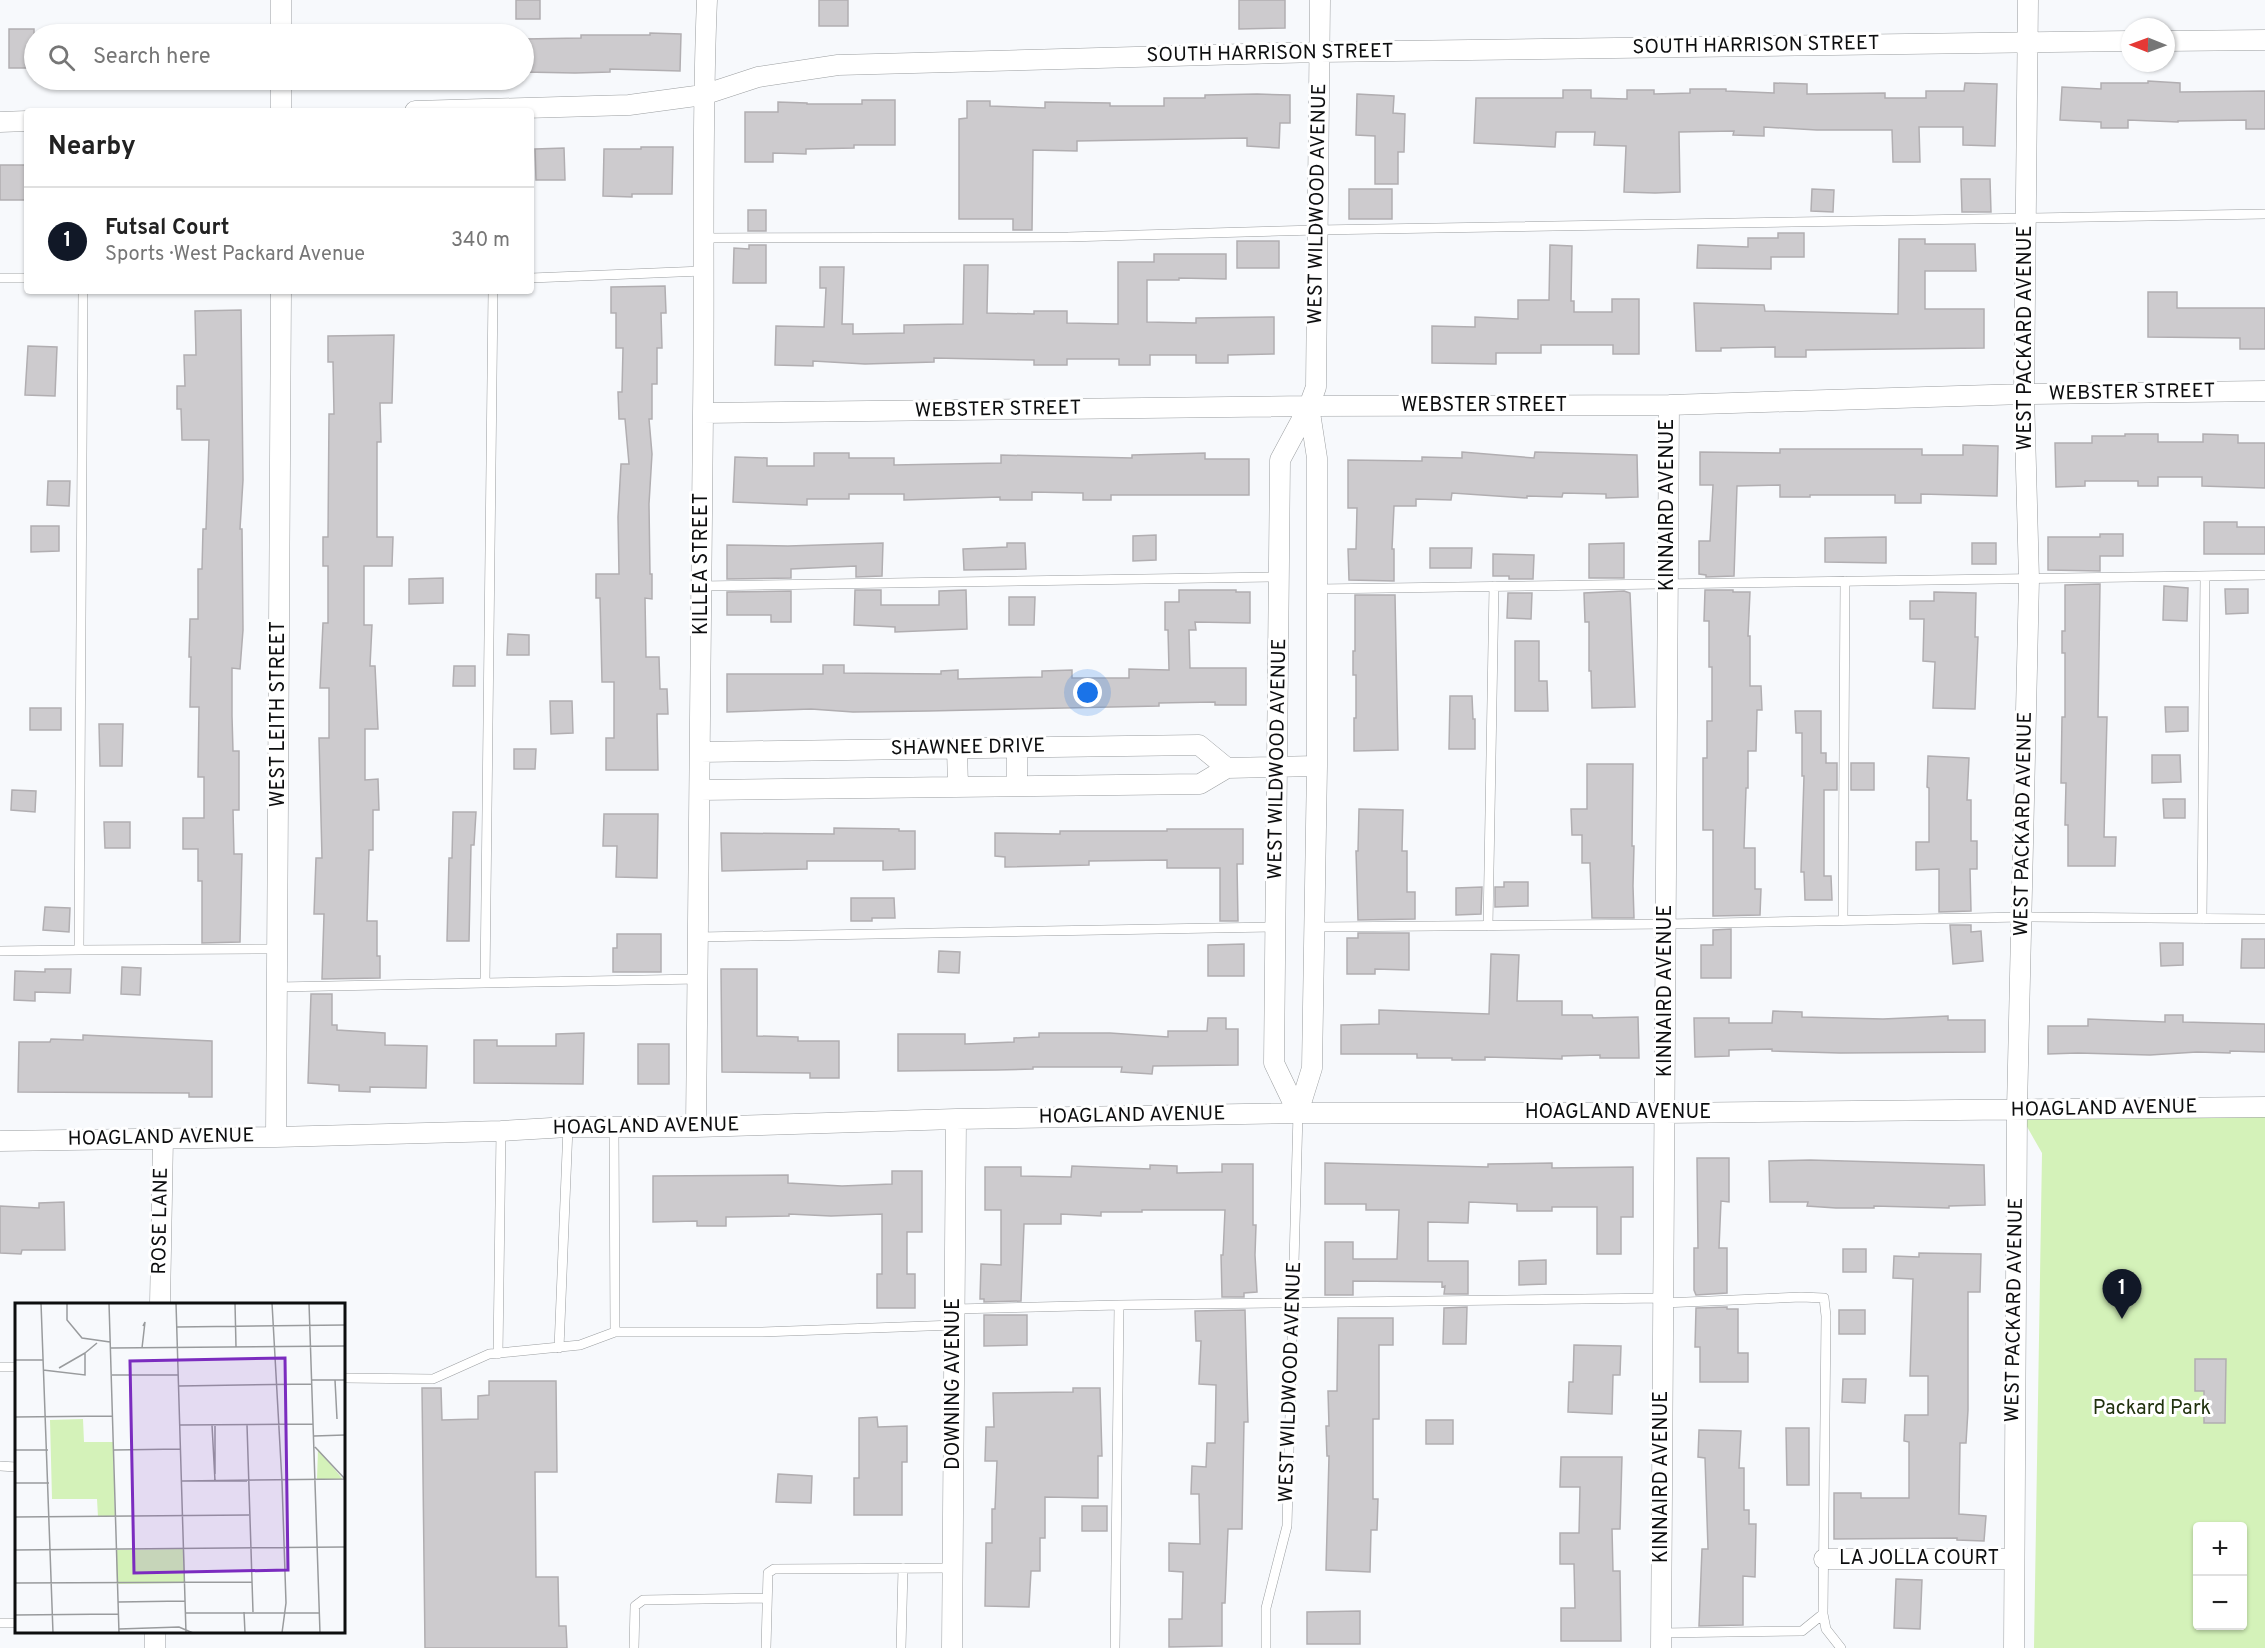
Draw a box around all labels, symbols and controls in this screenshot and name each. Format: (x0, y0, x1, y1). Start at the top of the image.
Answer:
north arrow (2121, 18, 2175, 72)
search box (24, 24, 534, 90)
street label: SOUTH HARRISON STREET (1632, 31, 1880, 61)
street label: SOUTH HARRISON STREET (1146, 39, 1394, 69)
icon: search (45, 41, 78, 74)
text: Search here (93, 44, 211, 71)
street label: WEST WILDWOOD AVENUE (1303, 83, 1333, 325)
text: Nearby (48, 131, 136, 164)
text: Futsal Court (105, 215, 229, 242)
street label: WEST PACKARD AVENUE (2013, 226, 2039, 450)
text: 1 (64, 228, 72, 254)
text: 340 m (451, 228, 510, 254)
text: Sports · West Packard Avenue (105, 242, 365, 268)
street label: WEBSTER STREET (2049, 379, 2215, 407)
street label: WEBSTER STREET (1401, 393, 1567, 419)
street label: WEBSTER STREET (915, 396, 1081, 424)
street label: KINNAIRD AVENUE (1655, 419, 1681, 591)
street label: KILLEA STREET (689, 493, 715, 635)
street label: WEST LEITH STREET (266, 621, 292, 807)
street label: WEST WILDWOOD AVENUE (1263, 638, 1293, 880)
your location (1073, 678, 1102, 707)
street label: WEST PACKARD AVENUE (2009, 711, 2039, 937)
street label: SHAWNEE DRIVE (891, 734, 1045, 762)
street label: KINNAIRD AVENUE (1653, 905, 1679, 1077)
street label: HOAGLAND AVENUE (2010, 1094, 2198, 1124)
street label: HOAGLAND AVENUE (1525, 1100, 1711, 1126)
street label: HOAGLAND AVENUE (1038, 1101, 1226, 1131)
street label: HOAGLAND AVENUE (552, 1112, 740, 1142)
street label: HOAGLAND AVENUE (67, 1123, 255, 1153)
street label: ROSE LANE (147, 1167, 175, 1275)
street label: WEST PACKARD AVENUE (2000, 1197, 2030, 1423)
street label: WEST WILDWOOD AVENUE (1274, 1261, 1308, 1503)
pin: 1 (2102, 1270, 2142, 1319)
street label: DOWNING AVENUE (941, 1298, 967, 1470)
inset map (15, 1303, 345, 1633)
street label: KINNAIRD AVENUE (1649, 1391, 1675, 1563)
park label: Packard Park (2093, 1396, 2211, 1422)
map controls (2193, 1522, 2247, 1630)
button: + (2193, 1522, 2247, 1576)
street label: LA JOLLA COURT (1839, 1546, 1999, 1572)
button: − (2193, 1576, 2247, 1630)

